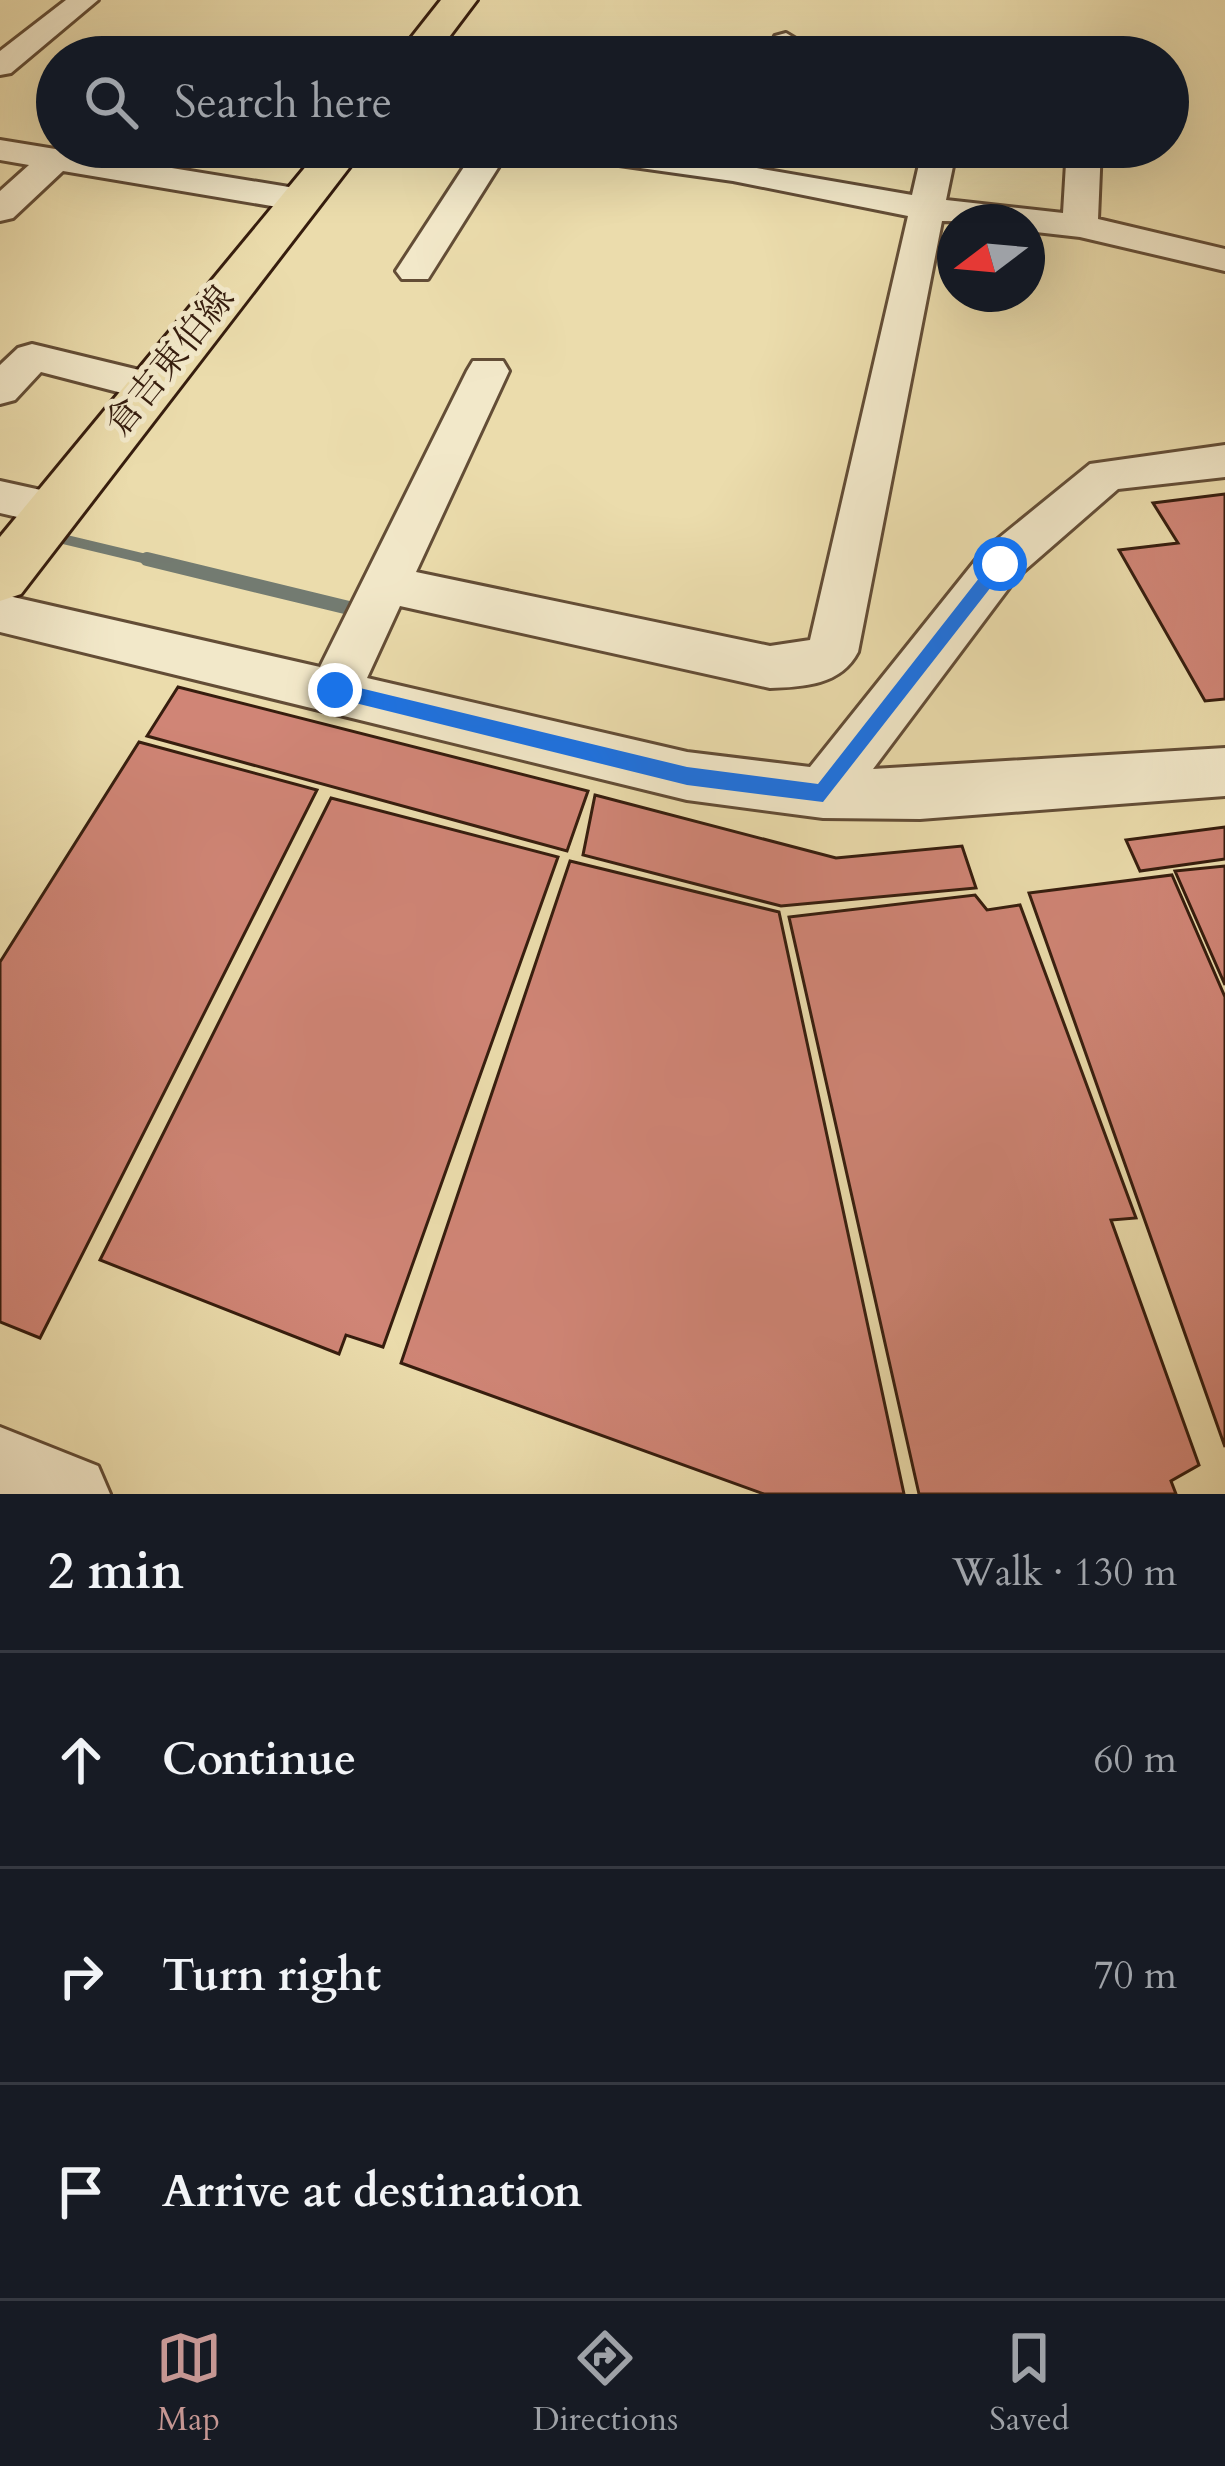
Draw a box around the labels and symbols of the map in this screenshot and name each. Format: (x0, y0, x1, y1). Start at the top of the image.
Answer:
north arrow (937, 204, 1045, 312)
street label: 倉吉東伯線 (94, 276, 246, 446)
route start (973, 537, 1027, 591)
route end (308, 663, 362, 717)

